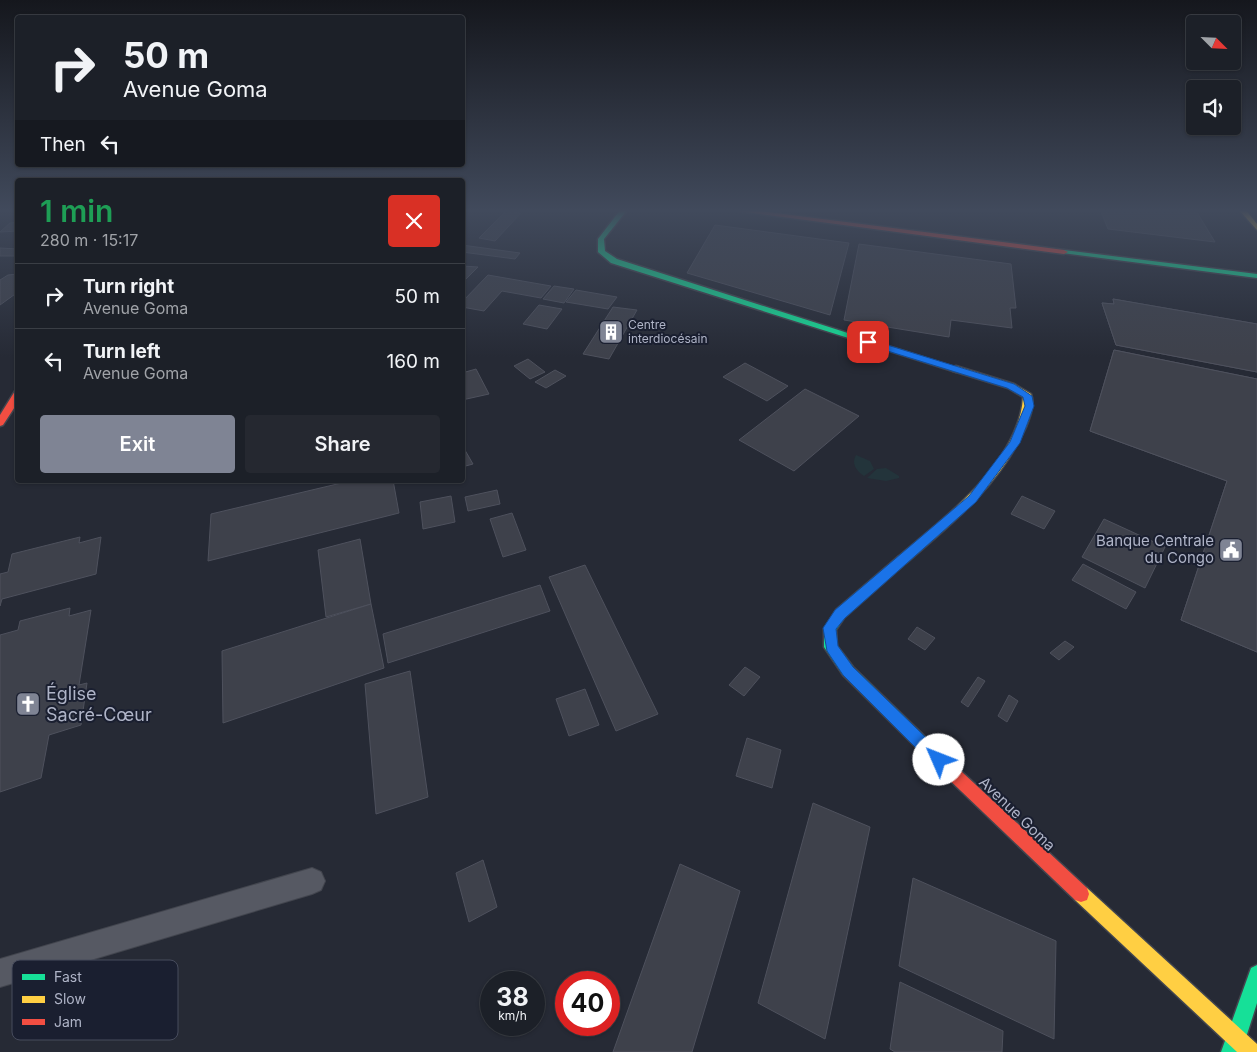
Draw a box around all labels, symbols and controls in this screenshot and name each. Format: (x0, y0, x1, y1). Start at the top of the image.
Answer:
north arrow (1186, 15, 1241, 70)
map controls (1186, 15, 1241, 135)
text: 50 m (123, 34, 209, 76)
icon: right (40, 35, 105, 100)
text: Avenue Goma (123, 76, 268, 102)
button: sound (1186, 80, 1241, 135)
icon: left (96, 130, 124, 158)
text: Then (40, 133, 86, 156)
text: 1 min (40, 193, 113, 229)
button: close (388, 195, 440, 247)
text: 280 m · 15:17 (40, 230, 138, 250)
text: Turn right (83, 275, 174, 298)
icon: right (40, 282, 68, 310)
text: 50 m (394, 285, 440, 308)
text: Avenue Goma (83, 298, 188, 318)
place label: Centre interdiocésain (628, 317, 708, 346)
building icon: Centre interdiocésain (598, 319, 624, 345)
pin (847, 321, 889, 363)
icon: arrive (854, 328, 882, 356)
text: Turn left (83, 340, 161, 363)
icon: left (40, 347, 68, 375)
text: 160 m (387, 350, 440, 373)
text: Avenue Goma (83, 363, 188, 383)
button: Exit (40, 415, 235, 473)
button: Share (245, 415, 440, 473)
place label: Banque Centrale du Congo (1096, 531, 1214, 567)
public building icon: Banque Centrale du Congo (1218, 537, 1244, 563)
place label: Église Sacré-Cœur (46, 682, 152, 725)
church icon: Église Sacré-Cœur (15, 691, 41, 717)
position arrow (912, 733, 964, 785)
street label: Avenue Goma (975, 773, 1059, 855)
legend (12, 960, 178, 1040)
text: Fast (54, 968, 82, 985)
speed limit sign: 40 (555, 971, 620, 1036)
text: 38 (496, 982, 529, 1012)
text: Slow (54, 990, 86, 1007)
text: km/h (498, 1008, 527, 1023)
text: Jam (54, 1013, 82, 1030)

